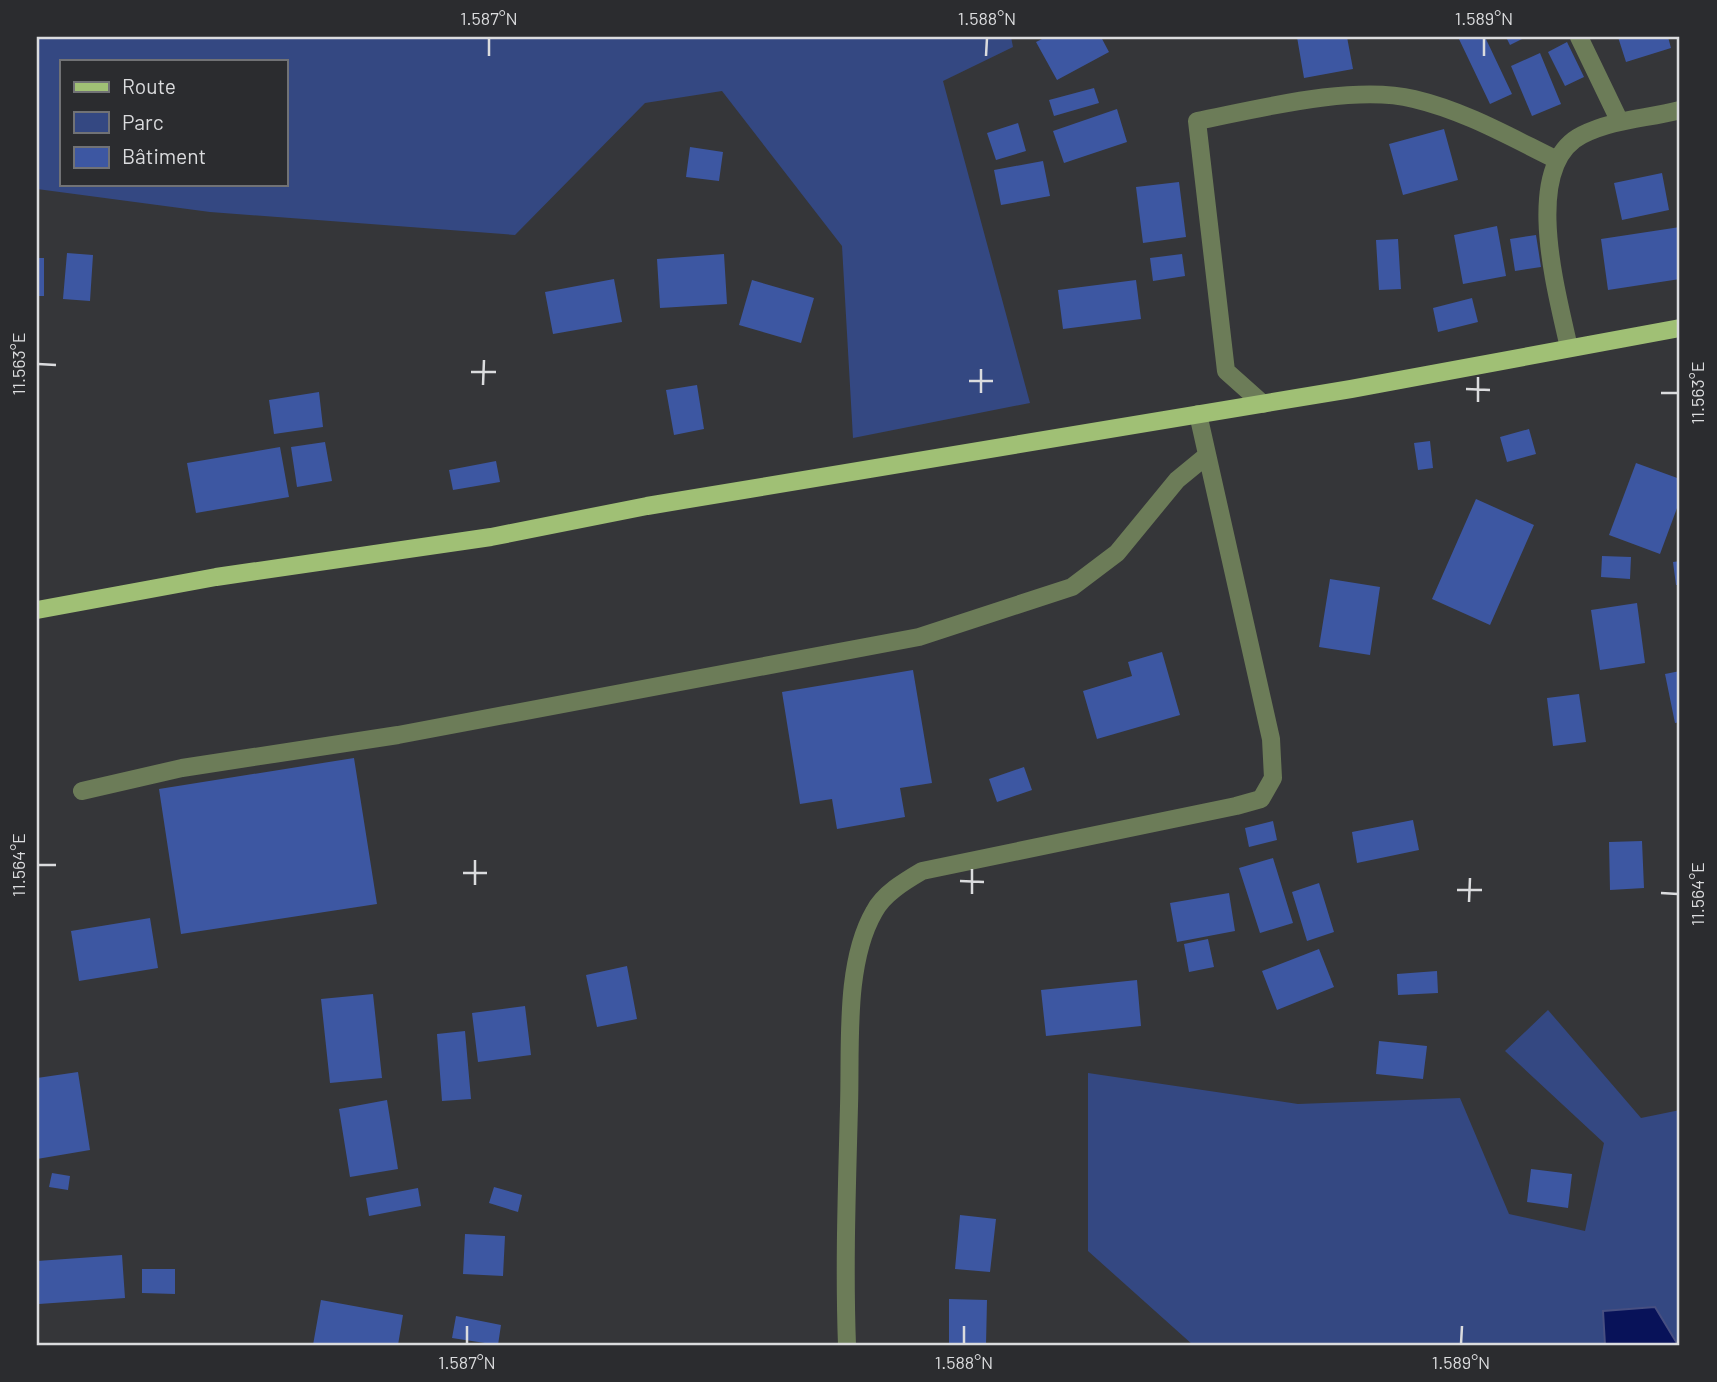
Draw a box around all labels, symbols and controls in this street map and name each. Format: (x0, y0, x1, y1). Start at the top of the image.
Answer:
text: 1.587°N (460, 7, 518, 29)
text: 1.588°N (958, 7, 1016, 29)
text: 1.589°N (1455, 7, 1513, 29)
legend (60, 60, 287, 186)
text: Route (122, 73, 176, 98)
text: Parc (122, 109, 164, 134)
text: Bâtiment (122, 143, 206, 168)
text: 11.563°E (7, 332, 29, 396)
text: 11.563°E (1686, 361, 1708, 425)
text: 11.564°E (7, 833, 29, 897)
text: 11.564°E (1686, 862, 1708, 926)
text: 1.587°N (438, 1351, 496, 1373)
text: 1.588°N (935, 1351, 993, 1373)
text: 1.589°N (1432, 1351, 1490, 1373)

